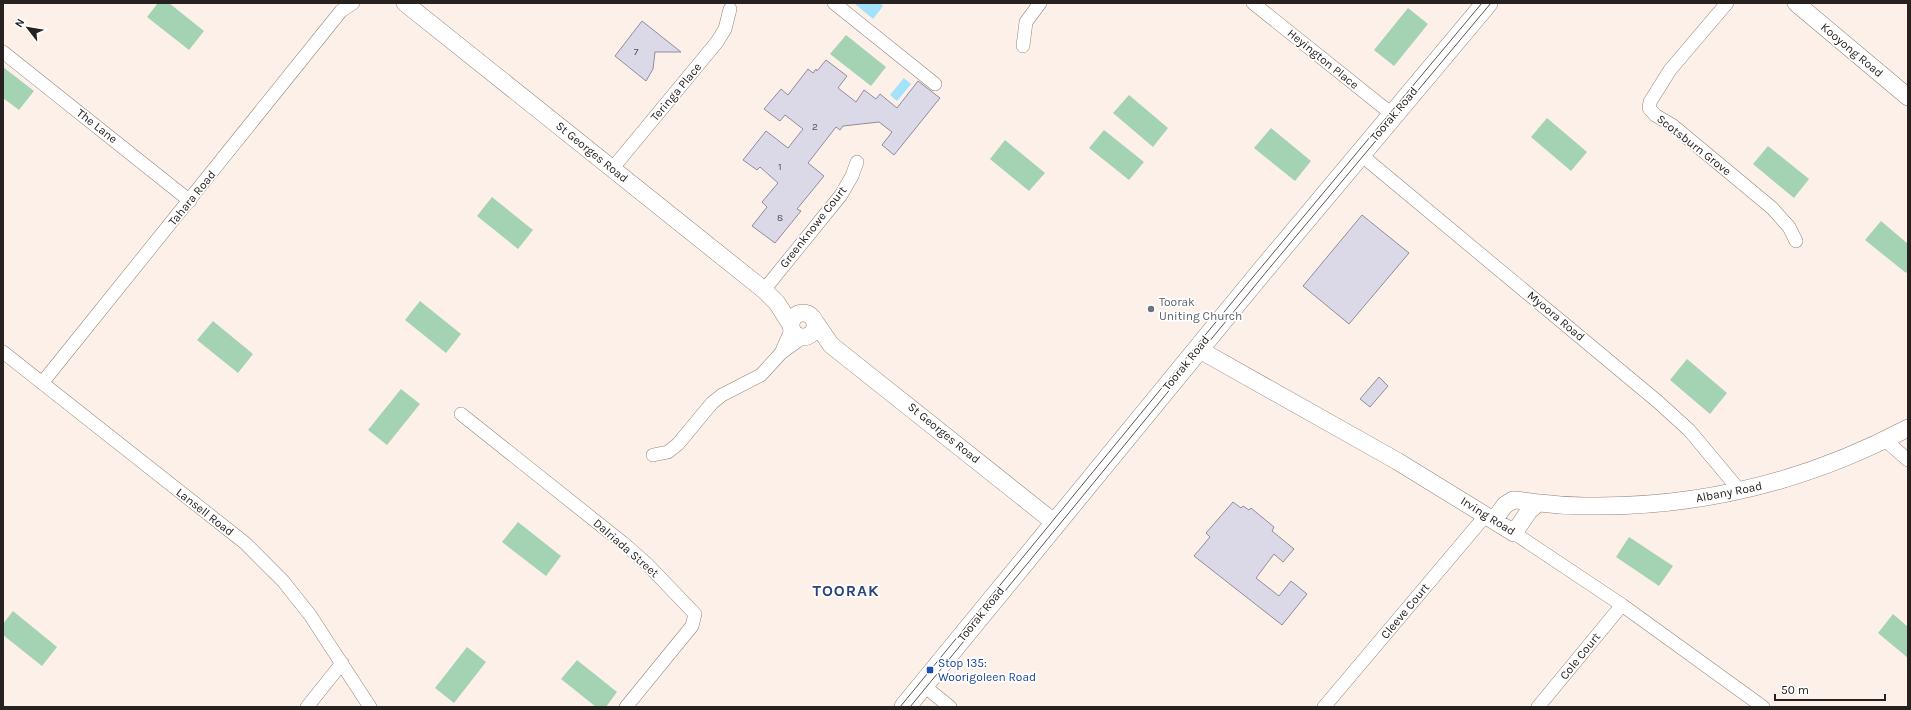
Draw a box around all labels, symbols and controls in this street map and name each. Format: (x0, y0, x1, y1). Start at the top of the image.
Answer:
north arrow (8, 8, 48, 48)
text: N (12, 16, 27, 30)
street label: Kooyong Road (1818, 20, 1886, 80)
street label: Heyington Place (1285, 26, 1361, 92)
house number: 7 (634, 46, 639, 58)
street label: Teringa Place (648, 60, 704, 124)
street label: Toorak Road (1367, 84, 1421, 144)
street label: The Lane (74, 106, 120, 146)
street label: Scotsburn Grove (1654, 112, 1734, 178)
street label: St Georges Road (553, 119, 631, 185)
house number: 2 (812, 121, 818, 133)
house number: 1 (778, 161, 782, 173)
street label: Tahara Road (166, 168, 218, 228)
street label: Greenknowe Court (777, 183, 850, 271)
house number: 8 (777, 212, 783, 224)
street label: Myoora Road (1525, 288, 1587, 344)
place label: Toorak Uniting Church (1159, 295, 1242, 323)
marker: Toorak Uniting Church (1146, 304, 1156, 314)
street label: Toorak Road (1160, 333, 1212, 393)
street label: St Georges Road (905, 400, 983, 466)
street label: Albany Road (1695, 479, 1763, 505)
street label: Lansell Road (173, 485, 237, 539)
street label: Irving Road (1458, 494, 1518, 538)
street label: Dalriada Street (590, 516, 662, 580)
street label: Cleeve Court (1378, 580, 1433, 642)
district label: TOORAK (812, 581, 880, 600)
street label: Toorak Road (955, 584, 1007, 644)
street label: Cole Court (1557, 629, 1603, 682)
place label: Stop 135: Woorigoleen Road (938, 656, 1036, 684)
marker: Stop 135: Woorigoleen Road (925, 665, 935, 675)
scale bar (1775, 676, 1885, 702)
text: 50 m (1781, 683, 1809, 697)

